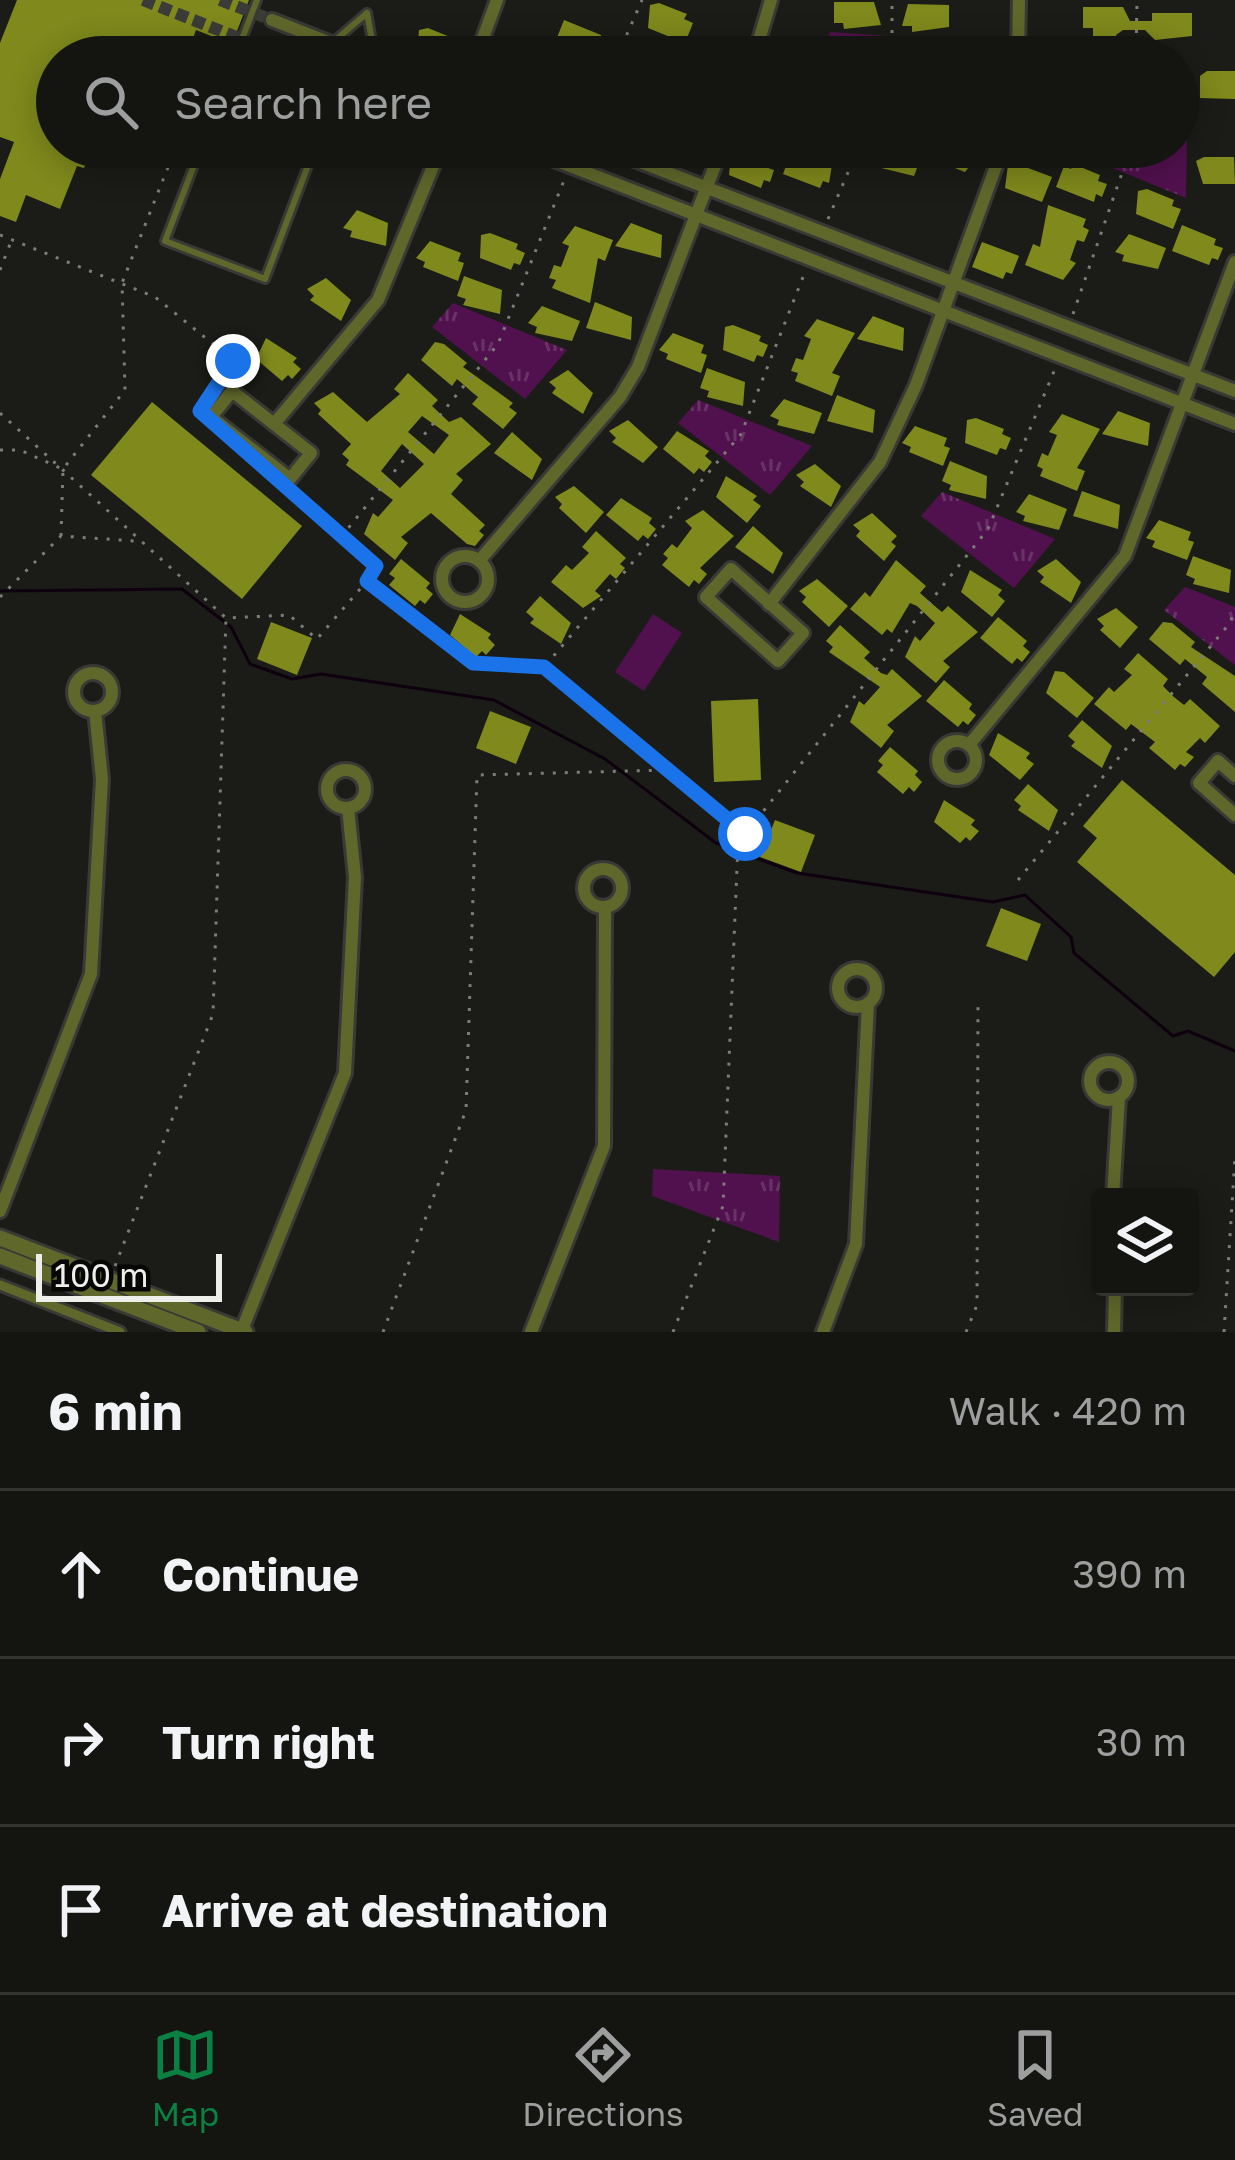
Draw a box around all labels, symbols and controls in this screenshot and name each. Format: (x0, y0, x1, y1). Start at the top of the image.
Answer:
search box (36, 36, 1199, 168)
icon: search (78, 69, 144, 135)
text: Search here (174, 75, 432, 129)
route end (206, 334, 260, 388)
route start (718, 807, 772, 861)
map controls (1091, 1188, 1199, 1296)
button: layers (1091, 1188, 1199, 1296)
scale bar (36, 1248, 222, 1301)
text: 100 m (54, 1255, 148, 1294)
text: 6 min (48, 1380, 183, 1441)
text: Walk · 420 m (949, 1387, 1187, 1434)
icon: ahead (48, 1541, 114, 1607)
text: Continue (162, 1547, 359, 1601)
text: 390 m (1072, 1550, 1187, 1597)
icon: right (48, 1709, 114, 1775)
text: Turn right (162, 1715, 375, 1769)
text: 30 m (1096, 1718, 1187, 1765)
icon: arrive (48, 1877, 114, 1943)
text: Arrive at destination (162, 1883, 608, 1937)
tab: Map (152, 2022, 219, 2133)
tab: Directions (522, 2022, 684, 2133)
tab: Saved (987, 2022, 1083, 2133)

